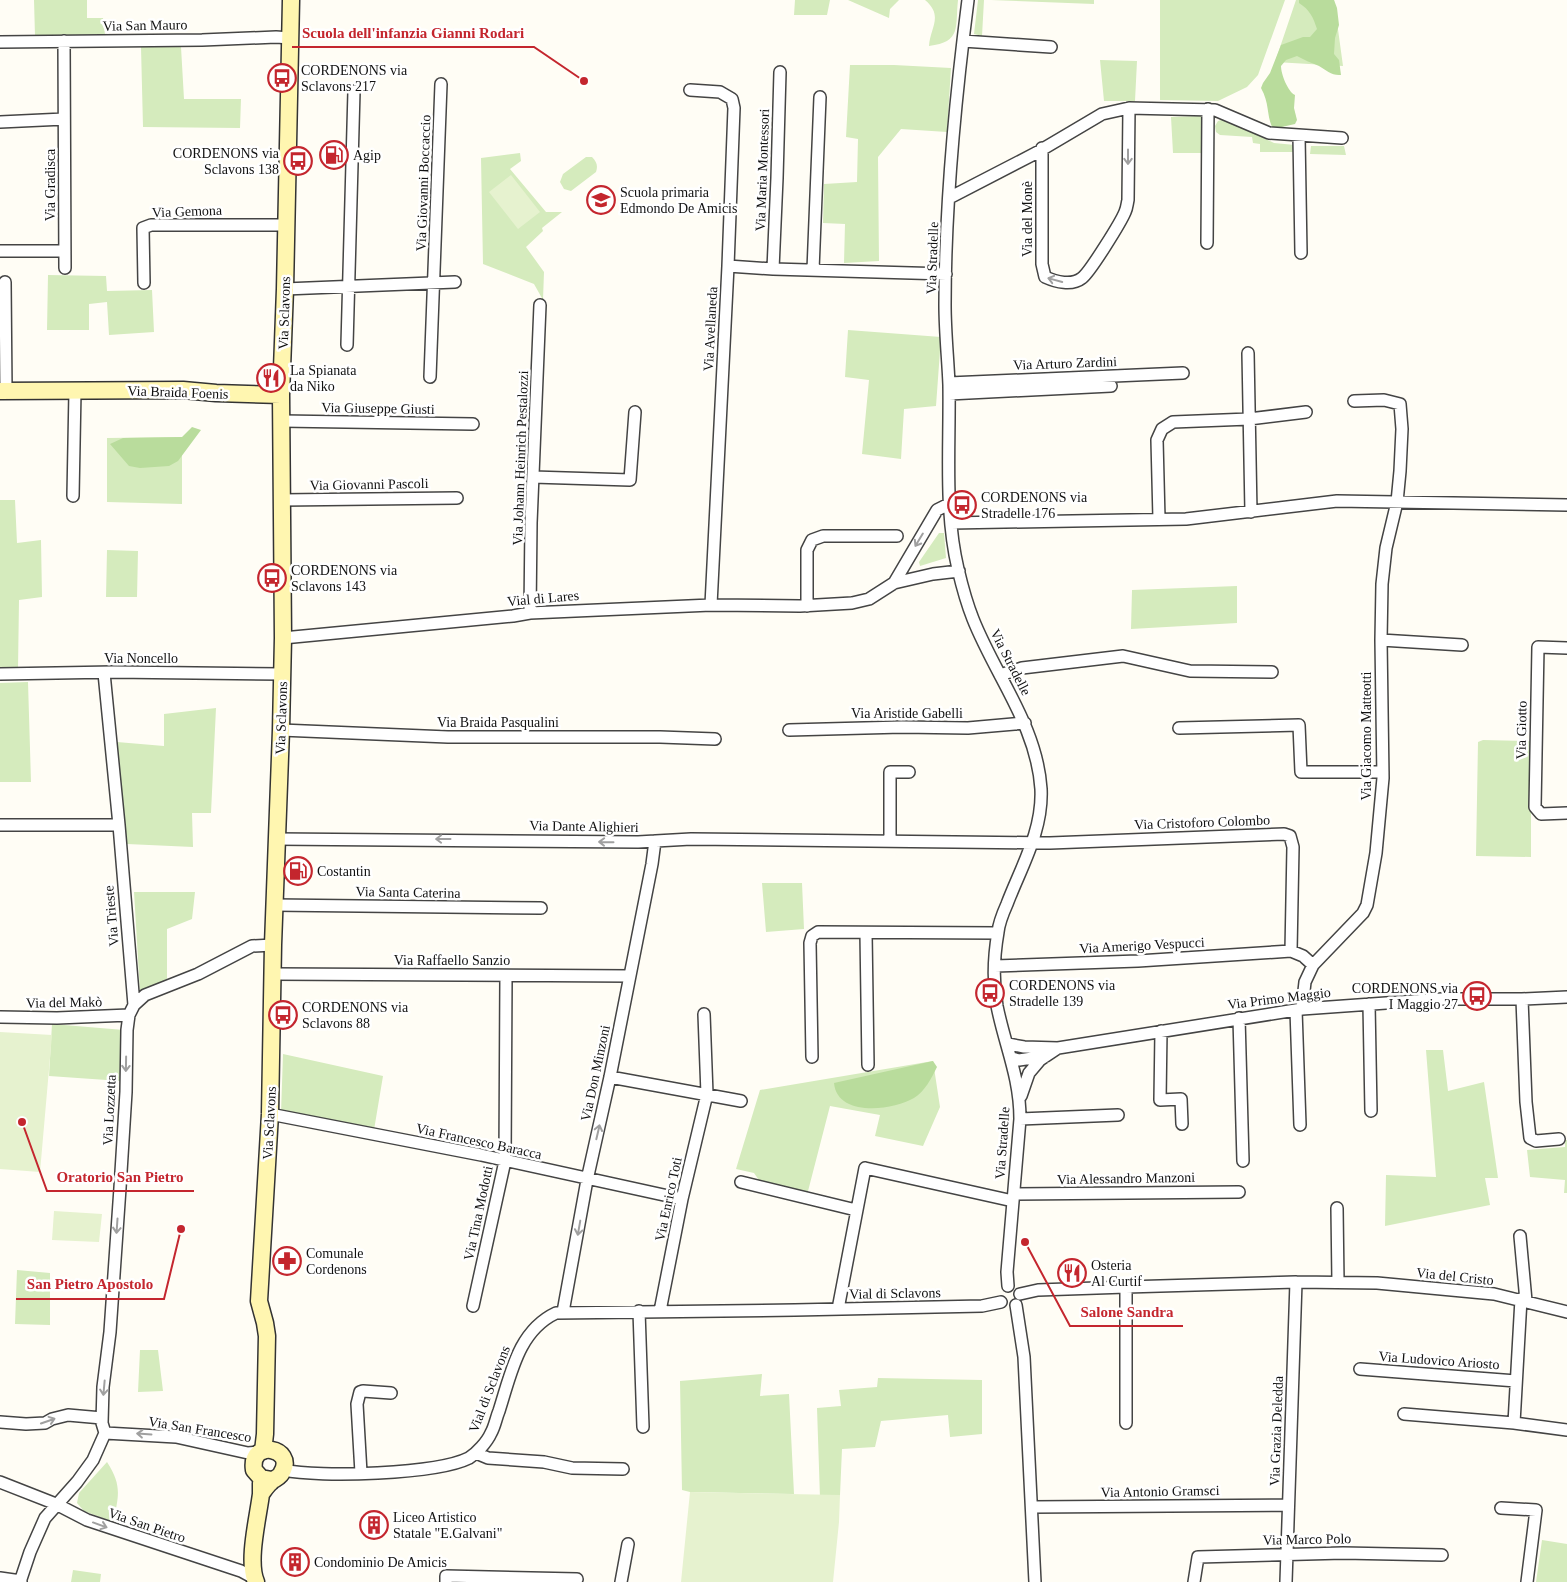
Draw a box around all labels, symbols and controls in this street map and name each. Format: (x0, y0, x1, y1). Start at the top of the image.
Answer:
street label: Via San Mauro (103, 17, 187, 34)
callout: Scuola dell'infanzia Gianni Rodari (292, 17, 534, 47)
text: Scuola dell'infanzia Gianni Rodari (302, 25, 524, 41)
bus stop icon: CORDENONS via Sclavons 217 (267, 63, 297, 93)
place label: CORDENONS via Sclavons 217 (301, 63, 408, 94)
street label: Via Maria Montessori (753, 108, 772, 232)
street label: Via Giovanni Boccaccio (414, 114, 433, 252)
fuel station icon: Agip (319, 140, 349, 170)
place label: CORDENONS via Sclavons 138 (173, 146, 280, 177)
bus stop icon: CORDENONS via Sclavons 138 (283, 146, 313, 176)
street label: Via Gradisca (43, 148, 58, 221)
place label: Agip (353, 148, 381, 163)
one-way arrow (1123, 148, 1133, 165)
street label: Via del Monè (1020, 181, 1035, 257)
school or university icon: Scuola primaria Edmondo De Amicis (586, 185, 616, 215)
place label: Scuola primaria Edmondo De Amicis (620, 185, 737, 216)
street label: Via Gemona (152, 203, 223, 220)
street label: Via Stradelle (924, 221, 941, 295)
one-way arrow (1048, 275, 1064, 284)
street label: Via Sclavons (276, 276, 293, 350)
street label: Via Avellaneda (701, 286, 720, 372)
street label: Via Arturo Zardini (1013, 354, 1117, 373)
restaurant icon: La Spianata da Niko (256, 363, 286, 393)
place label: La Spianata da Niko (290, 363, 357, 394)
street label: Via Johann Heinrich Pestalozzi (510, 370, 531, 546)
street label: Via Braida Foenis (127, 383, 229, 402)
street label: Via Giuseppe Giusti (321, 400, 435, 417)
street label: Via Giovanni Pascoli (309, 476, 429, 493)
bus stop icon: CORDENONS via Stradelle 176 (947, 490, 977, 520)
place label: CORDENONS via Stradelle 176 (981, 490, 1088, 521)
one-way arrow (914, 533, 924, 547)
bus stop icon: CORDENONS via Sclavons 143 (257, 563, 287, 593)
place label: CORDENONS via Sclavons 143 (291, 563, 398, 594)
street label: Vial di Lares (506, 588, 580, 609)
street label: Via Stradelle (987, 626, 1034, 698)
street label: Via Noncello (104, 651, 178, 666)
street label: Via Giacomo Matteotti (1359, 671, 1374, 801)
street label: Via Sclavons (273, 681, 290, 755)
street label: Via Giotto (1513, 701, 1530, 759)
street label: Via Aristide Gabelli (851, 706, 963, 721)
street label: Via Braida Pasqualini (437, 715, 559, 730)
street label: Via Cristoforo Colombo (1134, 813, 1270, 832)
street label: Via Dante Alighieri (529, 818, 639, 835)
one-way arrow (436, 834, 452, 844)
one-way arrow (598, 837, 614, 846)
fuel station icon: Costantin (283, 856, 313, 886)
place label: Costantin (317, 864, 371, 879)
street label: Via Santa Caterina (355, 884, 461, 901)
street label: Via Trieste (101, 885, 122, 947)
street label: Via Amerigo Vespucci (1079, 935, 1205, 956)
street label: Via Raffaello Sanzio (394, 953, 510, 968)
bus stop icon: CORDENONS via Stradelle 139 (975, 978, 1005, 1008)
place label: CORDENONS via Stradelle 139 (1009, 978, 1116, 1009)
place label: CORDENONS via I Maggio 27 (1352, 981, 1459, 1012)
bus stop icon: CORDENONS via I Maggio 27 (1462, 981, 1492, 1011)
street label: Via Primo Maggio (1226, 985, 1332, 1012)
street label: Via del Makò (26, 994, 102, 1011)
bus stop icon: CORDENONS via Sclavons 88 (268, 1000, 298, 1030)
place label: CORDENONS via Sclavons 88 (302, 1000, 409, 1031)
street label: Via Don Minzoni (578, 1024, 613, 1123)
one-way arrow (122, 1056, 131, 1072)
street label: Via Lozzetta (100, 1073, 119, 1146)
street label: Via Sclavons (260, 1086, 279, 1160)
street label: Via Stradelle (992, 1106, 1013, 1180)
street label: Via Francesco Baracca (415, 1121, 544, 1162)
one-way arrow (594, 1124, 603, 1140)
street label: Via Enrico Toti (652, 1155, 685, 1243)
callout: Oratorio San Pietro (47, 1161, 194, 1191)
street label: Via Tina Modotti (461, 1164, 496, 1262)
text: Oratorio San Pietro (56, 1169, 184, 1185)
street label: Via Alessandro Manzoni (1057, 1170, 1195, 1187)
one-way arrow (113, 1218, 122, 1234)
one-way arrow (573, 1219, 583, 1235)
pharmacy icon: Comunale Cordenons (272, 1246, 302, 1276)
place label: Comunale Cordenons (306, 1246, 367, 1277)
restaurant icon: Osteria Al Curtif (1057, 1258, 1087, 1288)
place label: Osteria Al Curtif (1091, 1258, 1142, 1289)
street label: Via del Cristo (1416, 1265, 1494, 1288)
callout: San Pietro Apostolo (16, 1269, 164, 1299)
text: San Pietro Apostolo (27, 1276, 153, 1292)
street label: Vial di Sclavons (849, 1285, 941, 1302)
callout: Salone Sandra (1070, 1296, 1183, 1326)
text: Salone Sandra (1081, 1304, 1174, 1320)
street label: Vial di Sclavons (466, 1344, 513, 1435)
street label: Via Ludovico Ariosto (1378, 1349, 1500, 1372)
street label: Via Grazia Deledda (1267, 1375, 1286, 1486)
one-way arrow (99, 1380, 108, 1396)
street label: Via San Francesco (147, 1414, 253, 1445)
one-way arrow (40, 1416, 55, 1425)
one-way arrow (136, 1430, 152, 1439)
street label: Via Antonio Gramsci (1100, 1483, 1220, 1500)
street label: Via San Pietro (106, 1505, 187, 1546)
building icon: Liceo Artistico Statale "E.Galvani" (359, 1510, 389, 1540)
place label: Liceo Artistico Statale "E.Galvani" (393, 1510, 502, 1541)
one-way arrow (92, 1521, 107, 1530)
street label: Via Marco Polo (1263, 1531, 1351, 1548)
building icon: Condominio De Amicis (280, 1547, 310, 1577)
place label: Condominio De Amicis (314, 1555, 447, 1570)

